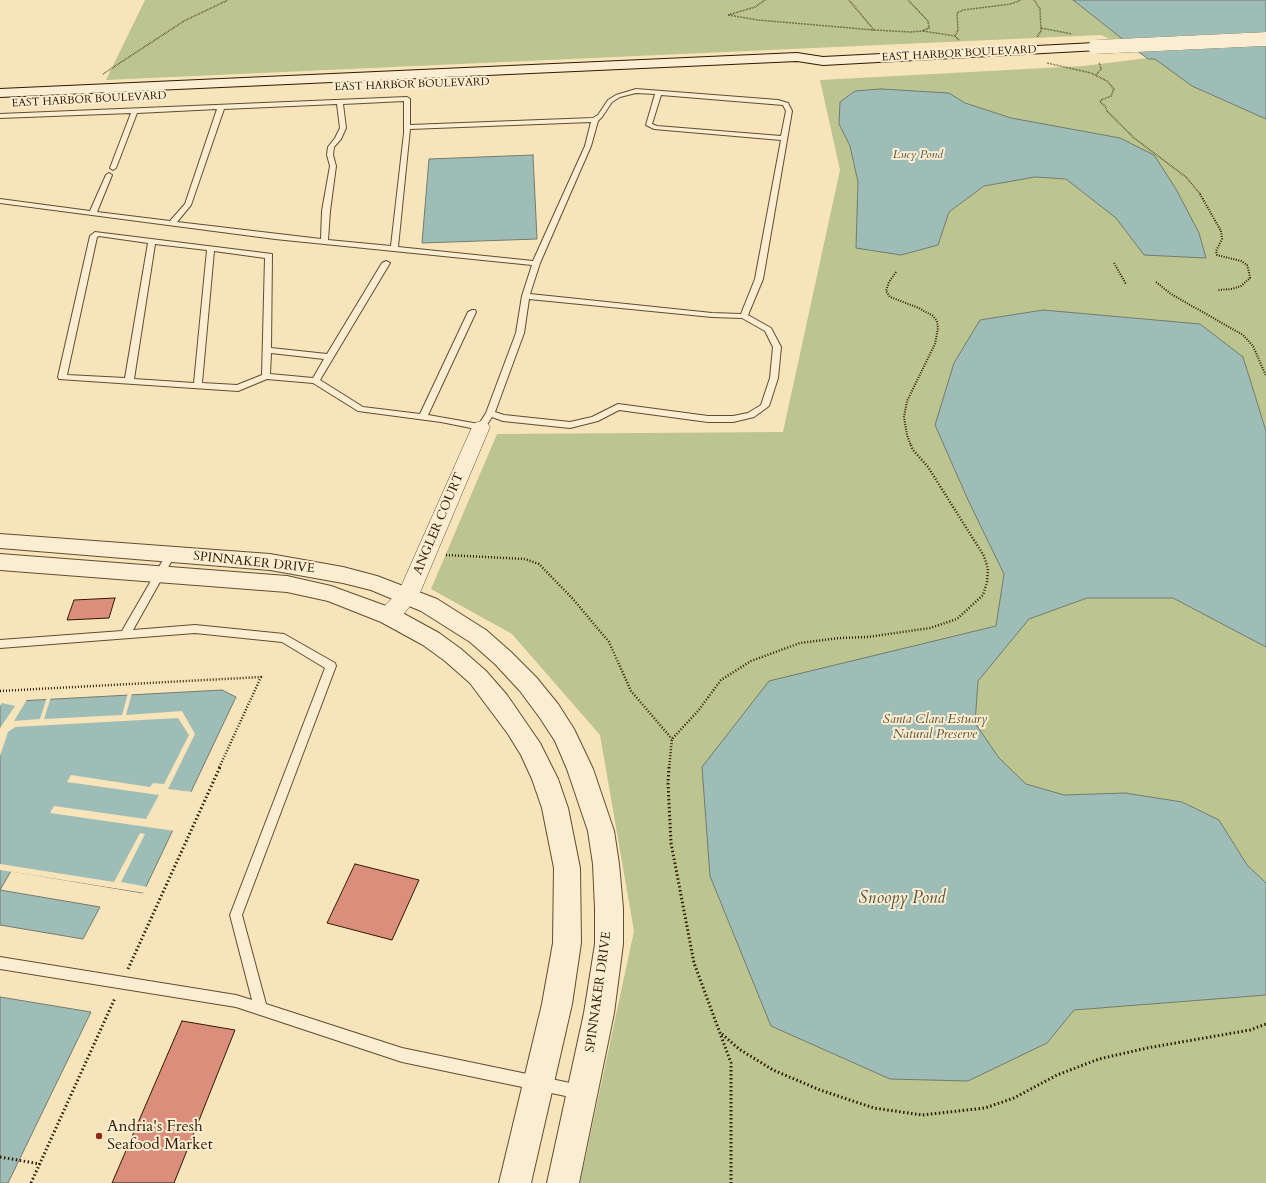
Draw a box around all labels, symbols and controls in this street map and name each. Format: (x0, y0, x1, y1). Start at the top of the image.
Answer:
street label: EAST HARBOR BOULEVARD (881, 43, 1037, 65)
street label: EAST HARBOR BOULEVARD (334, 76, 490, 94)
street label: EAST HARBOR BOULEVARD (11, 89, 167, 111)
water label: Lucy Pond (893, 148, 943, 162)
street label: ANGLER COURT (410, 471, 468, 577)
street label: SPINNAKER DRIVE (193, 549, 315, 577)
park label: Santa Clara Estuary Natural Preserve (883, 712, 987, 743)
water label: Snoopy Pond (858, 889, 946, 909)
street label: SPINNAKER DRIVE (583, 931, 615, 1053)
place label: Andria's Fresh Seafood Market (107, 1117, 213, 1155)
marker: Andria's Fresh Seafood Market (94, 1131, 104, 1141)

